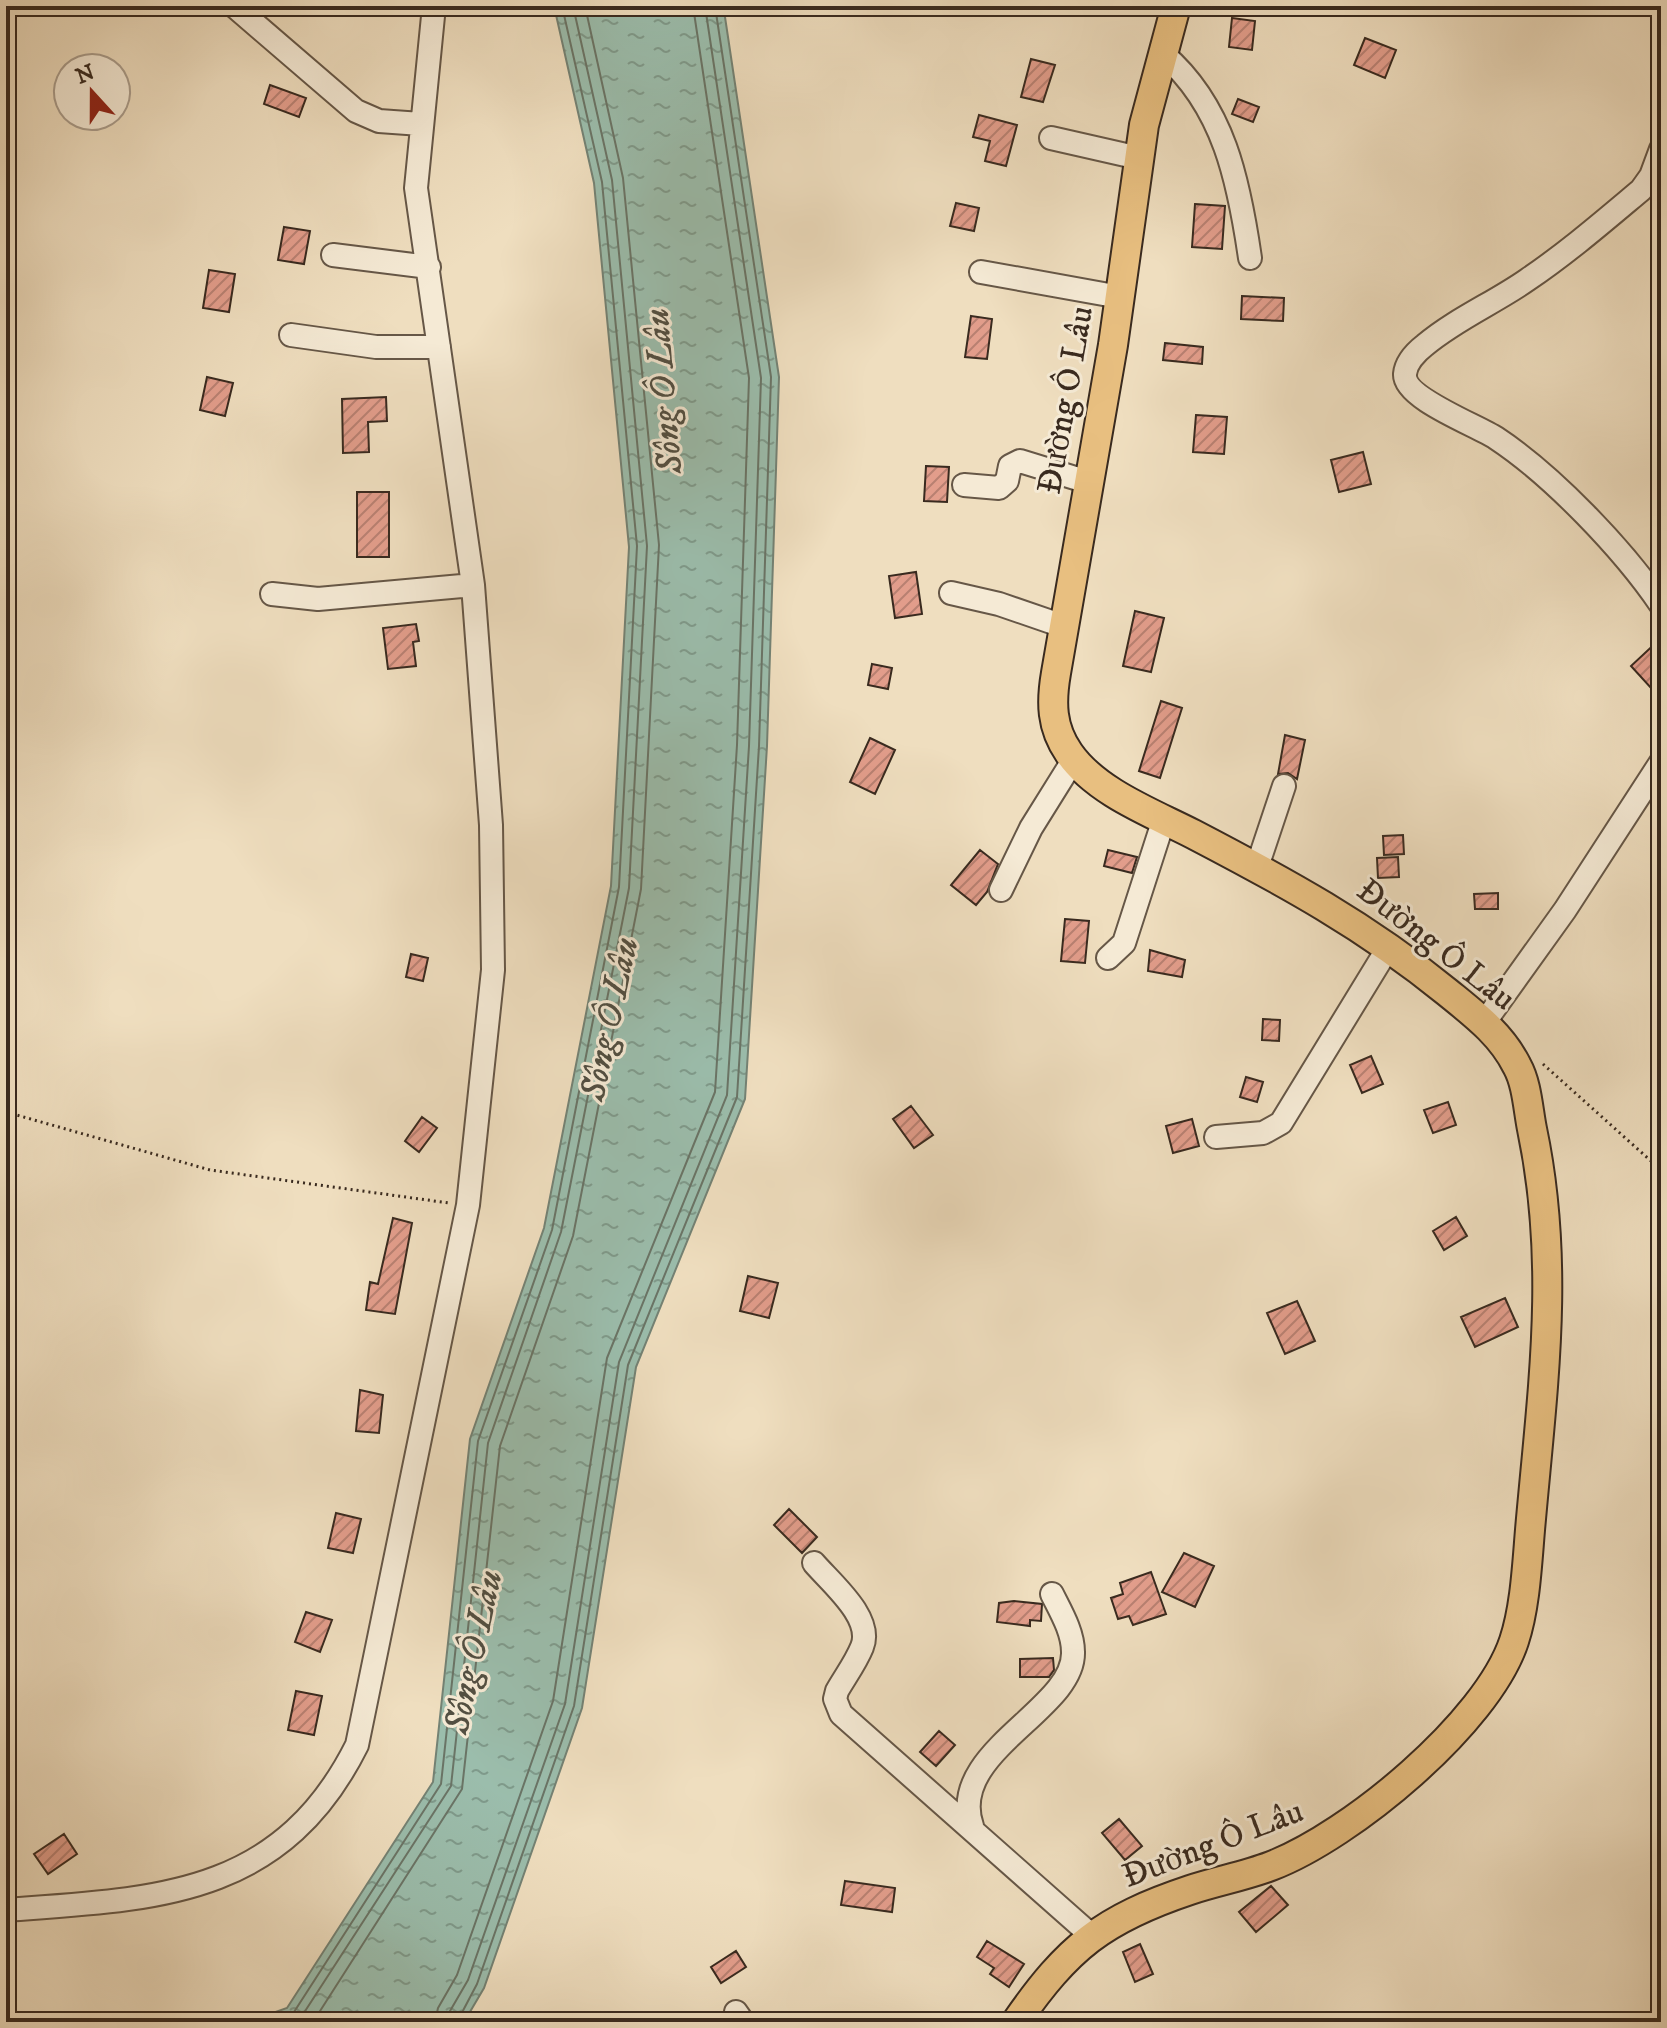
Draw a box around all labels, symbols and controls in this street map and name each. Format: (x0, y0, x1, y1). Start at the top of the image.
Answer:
north arrow (52, 52, 132, 132)
text: N (72, 59, 99, 91)
street label: Đường Ô Lâu (1029, 303, 1103, 497)
water label: Sông Ô Lâu (634, 306, 694, 477)
street label: Đường Ô Lâu (1348, 870, 1524, 1020)
water label: Sông Ô Lâu (570, 933, 649, 1106)
water label: Sông Ô Lâu (434, 1566, 513, 1739)
street label: Đường Ô Lâu (1117, 1790, 1309, 1898)

